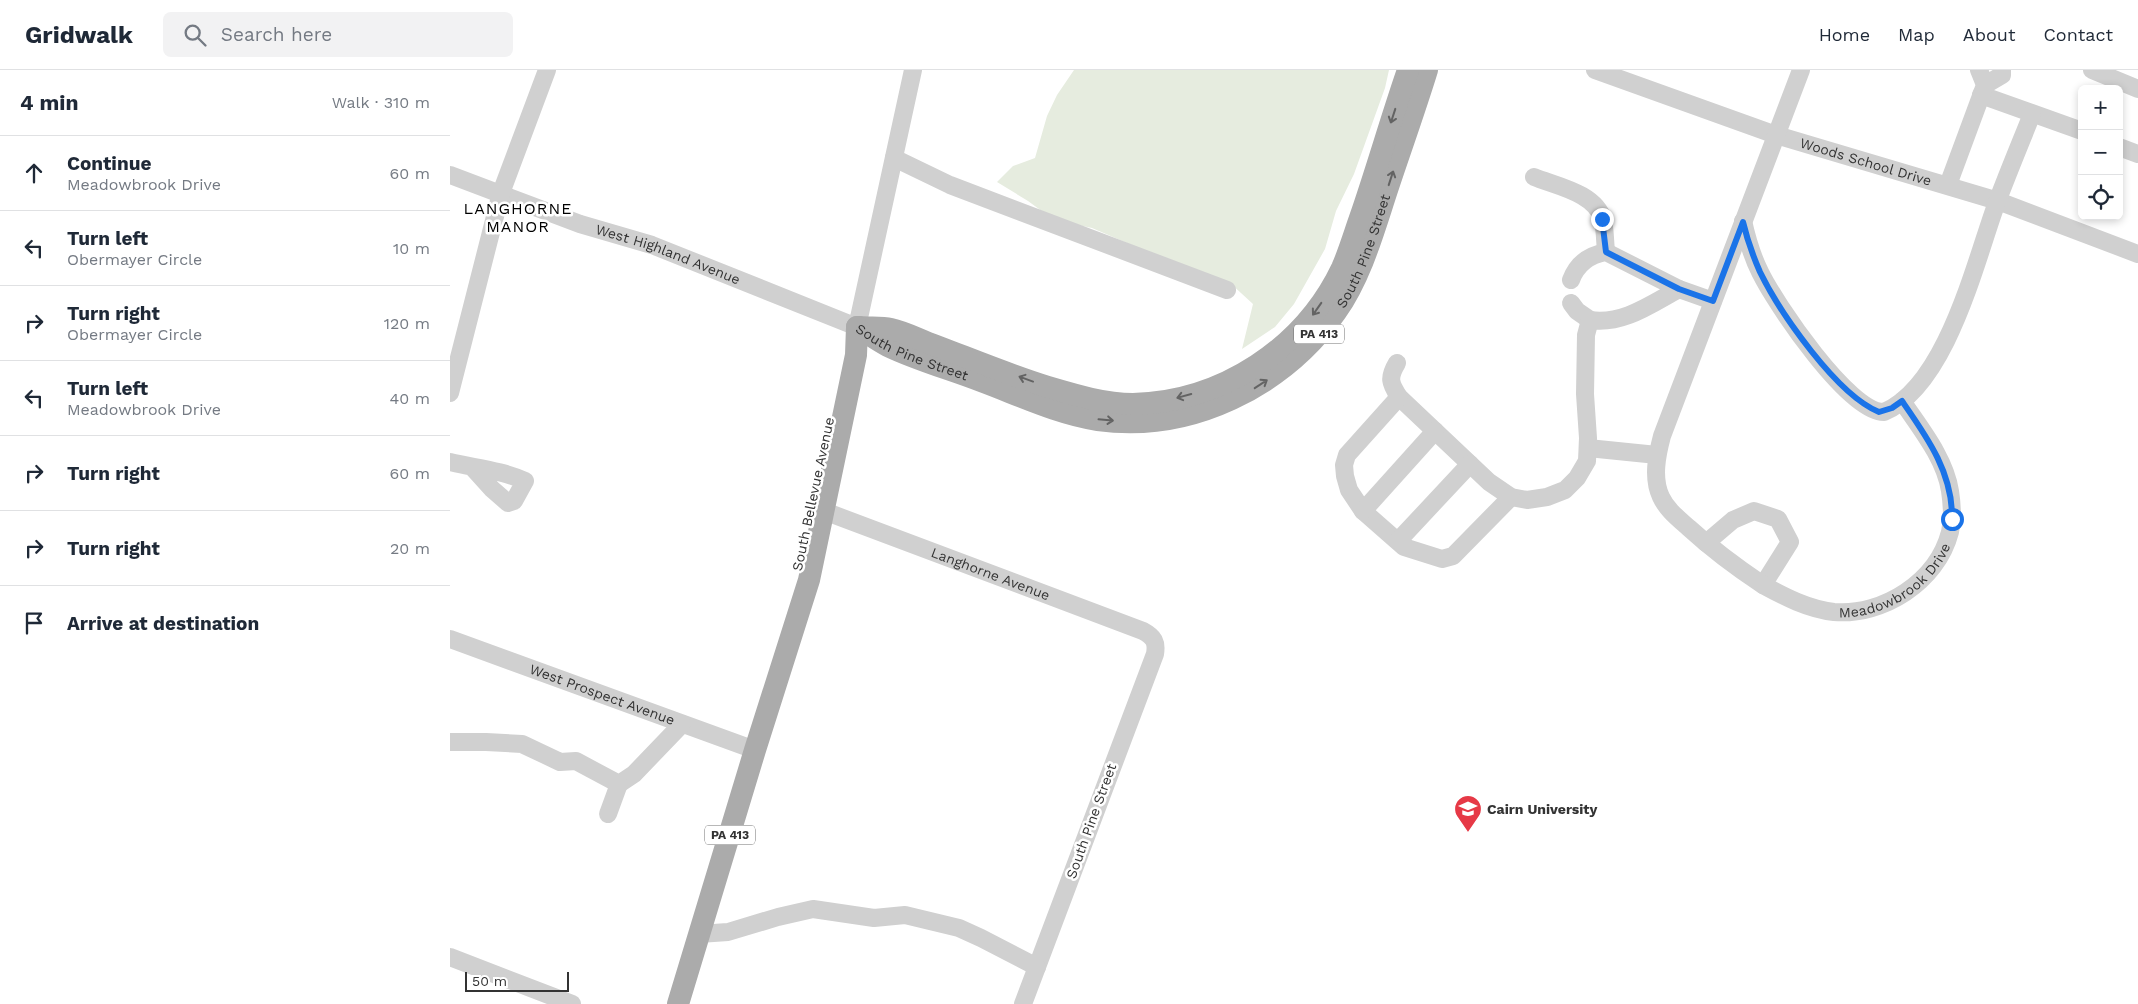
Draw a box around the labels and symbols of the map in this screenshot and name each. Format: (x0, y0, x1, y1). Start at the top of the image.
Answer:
one-way arrow (1388, 108, 1398, 124)
street label: Woods School Drive (1798, 135, 1933, 189)
one-way arrow (1387, 170, 1397, 186)
street label: South Pine Street (1333, 192, 1393, 311)
district label: LANGHORNE MANOR (464, 199, 572, 236)
route end (1591, 208, 1614, 231)
street label: West Highland Avenue (594, 221, 743, 287)
one-way arrow (1312, 302, 1322, 316)
street label: South Pine Street (853, 320, 971, 384)
road number: PA 413 (1294, 324, 1344, 344)
one-way arrow (1019, 374, 1034, 383)
one-way arrow (1254, 378, 1268, 388)
one-way arrow (1177, 392, 1193, 402)
street label: South Bellevue Avenue (789, 416, 837, 572)
one-way arrow (1098, 416, 1114, 425)
route start (1941, 508, 1964, 531)
street label: Meadowbrook Drive (1839, 540, 1953, 620)
street label: Langhorne Avenue (929, 544, 1052, 603)
street label: West Prospect Avenue (527, 661, 677, 728)
street label: South Pine Street (1063, 761, 1119, 881)
school or university icon: Cairn University (1453, 794, 1483, 833)
place label: Cairn University (1487, 801, 1597, 817)
road number: PA 413 (705, 826, 755, 844)
scale bar (465, 969, 569, 992)

